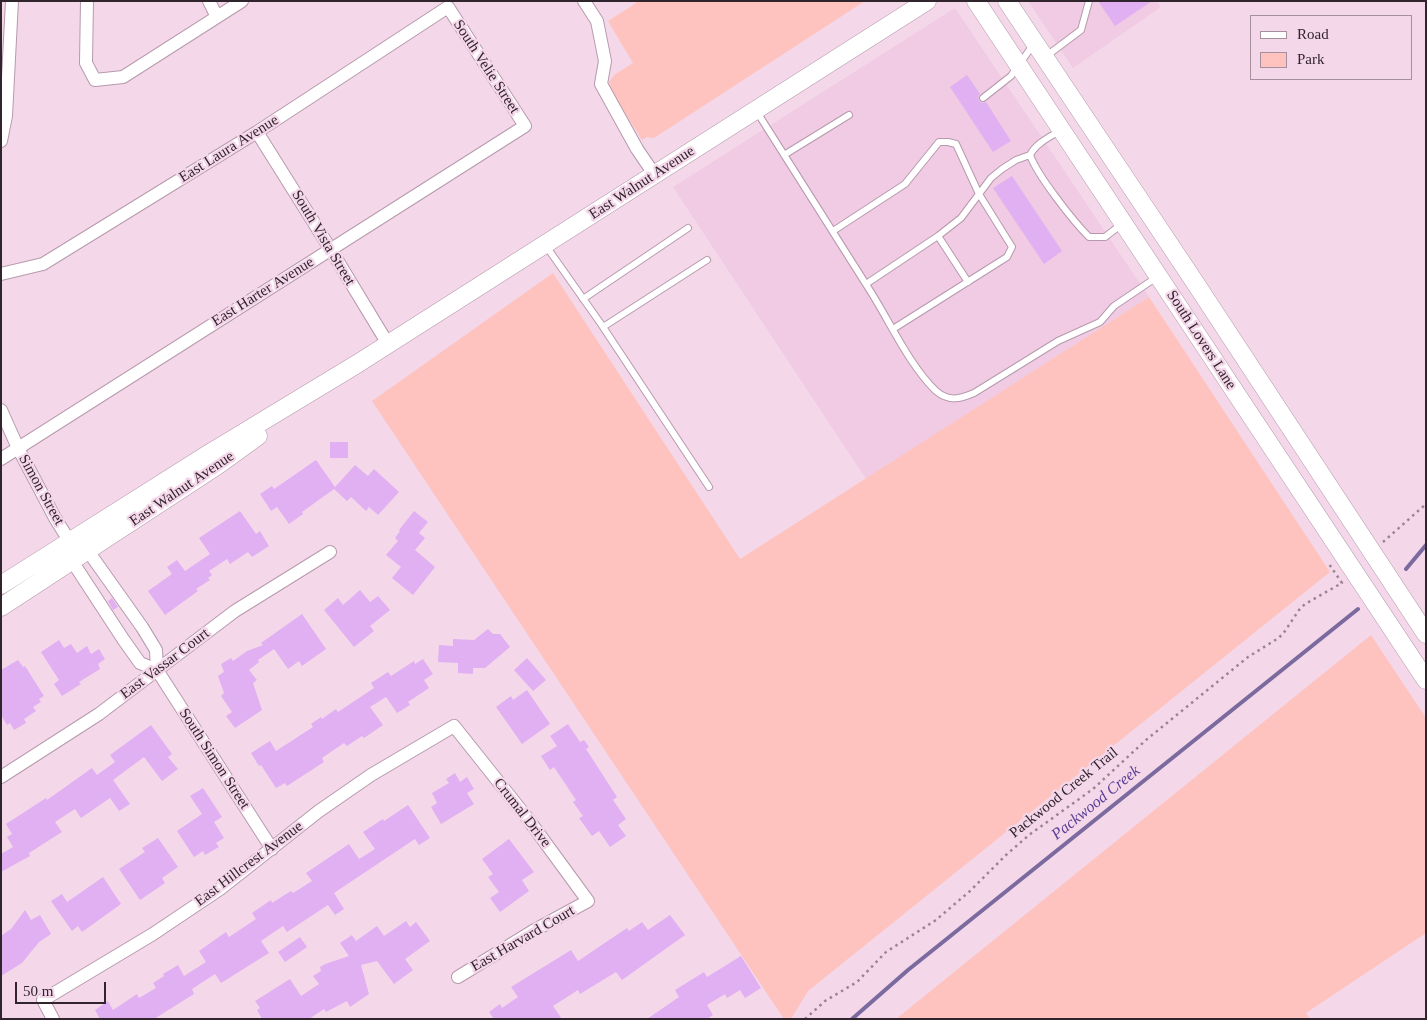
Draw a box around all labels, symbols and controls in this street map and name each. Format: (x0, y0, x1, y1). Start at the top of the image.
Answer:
legend (1250, 15, 1412, 80)
street label: South Velie Street (449, 17, 523, 117)
text: Road (1297, 26, 1329, 42)
text: Park (1297, 51, 1325, 67)
street label: East Laura Avenue (176, 111, 282, 187)
street label: East Walnut Avenue (586, 142, 698, 224)
street label: South Vista Street (287, 187, 359, 289)
street label: East Harter Avenue (209, 253, 317, 331)
street label: South Lovers Lane (1162, 287, 1240, 393)
street label: East Walnut Avenue (126, 447, 238, 531)
street label: Simon Street (14, 452, 68, 528)
street label: East Vassar Court (117, 625, 213, 703)
street label: South Simon Street (175, 705, 253, 813)
street label: Packwood Creek Trail (1006, 744, 1122, 842)
water label: Packwood Creek (1048, 761, 1144, 845)
street label: Crumal Drive (489, 775, 555, 851)
street label: East Hillcrest Avenue (191, 818, 307, 910)
street label: East Harvard Court (468, 902, 578, 976)
scale bar (18, 972, 109, 1004)
text: 50 m (23, 983, 53, 999)

